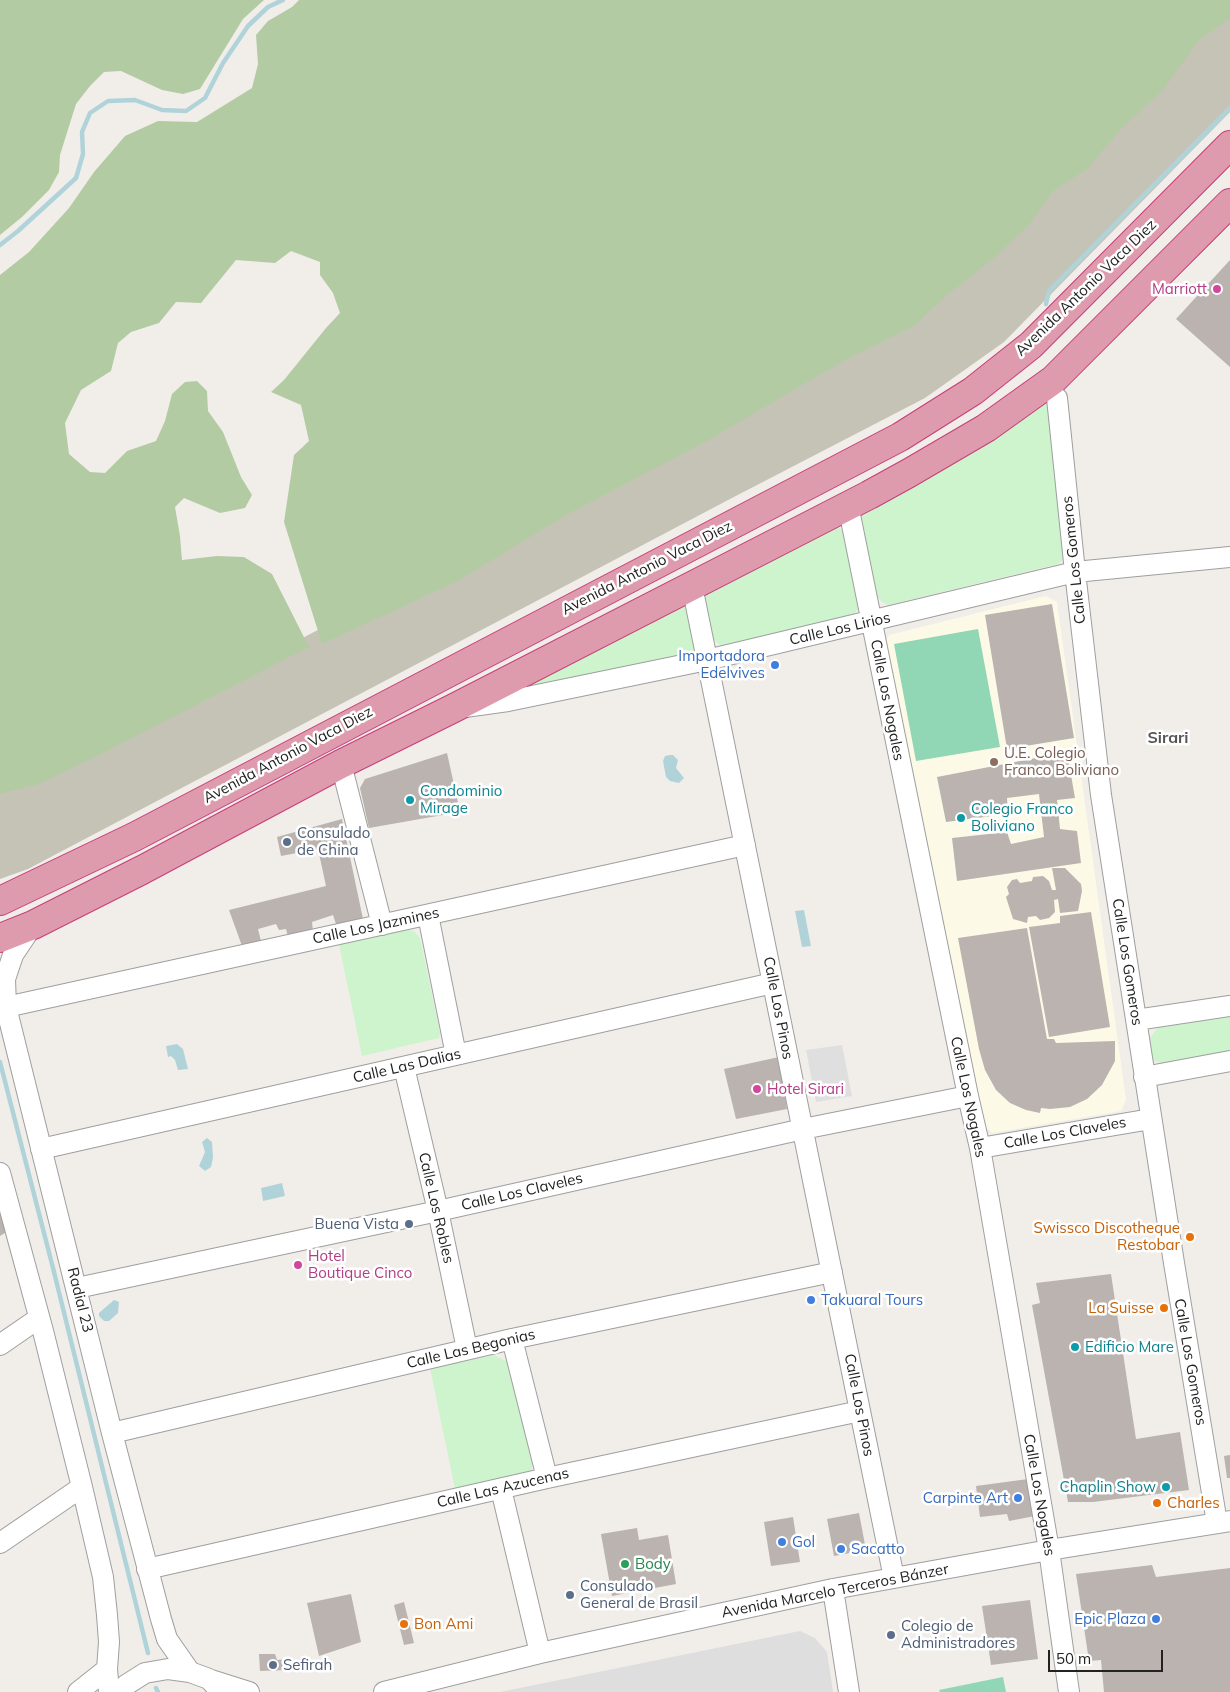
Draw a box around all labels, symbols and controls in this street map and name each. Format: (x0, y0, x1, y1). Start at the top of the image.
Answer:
street label: Avenida Antonio Vaca Diez (1012, 216, 1160, 360)
place label: Marriott (1152, 280, 1207, 298)
marker: Marriott (1211, 283, 1223, 295)
street label: Calle Los Gomeros (1058, 495, 1090, 625)
street label: Avenida Antonio Vaca Diez (559, 517, 735, 619)
street label: Calle Los Lirios (788, 609, 892, 649)
street label: Calle Los Nogales (866, 638, 908, 762)
place label: Importadora Edelvives (678, 647, 765, 682)
marker: Importadora Edelvives (769, 659, 781, 671)
street label: Avenida Antonio Vaca Diez (200, 703, 376, 807)
district label: Sirari (1147, 728, 1189, 748)
place label: U.E. Colegio Franco Boliviano (1004, 744, 1119, 779)
marker: U.E. Colegio Franco Boliviano (988, 756, 1000, 768)
place label: Condominio Mirage (420, 782, 502, 817)
marker: Condominio Mirage (404, 794, 416, 806)
place label: Colegio Franco Boliviano (971, 800, 1073, 835)
marker: Colegio Franco Boliviano (955, 812, 967, 824)
place label: Consulado de China (297, 824, 370, 859)
marker: Consulado de China (281, 836, 293, 848)
street label: Calle Los Gomeros (1108, 897, 1146, 1027)
street label: Calle Los Jazmines (311, 904, 441, 948)
street label: Calle Los Pinos (759, 955, 797, 1061)
street label: Calle Los Nogales (946, 1035, 990, 1159)
street label: Calle Las Dalias (351, 1045, 463, 1087)
place label: Hotel Sirari (767, 1080, 844, 1098)
marker: Hotel Sirari (751, 1083, 763, 1095)
street label: Calle Los Claveles (1002, 1113, 1128, 1153)
street label: Calle Los Robles (414, 1151, 458, 1265)
street label: Calle Los Claveles (459, 1169, 585, 1215)
place label: Buena Vista (315, 1215, 399, 1233)
marker: Buena Vista (403, 1218, 415, 1230)
place label: Swissco Discotheque Restobar (1034, 1219, 1180, 1254)
marker: Swissco Discotheque Restobar (1184, 1231, 1196, 1243)
place label: Hotel Boutique Cinco (308, 1247, 412, 1282)
marker: Hotel Boutique Cinco (292, 1259, 304, 1271)
street label: Radial 23 (63, 1266, 97, 1334)
place label: Takuaral Tours (821, 1291, 923, 1309)
marker: Takuaral Tours (805, 1294, 817, 1306)
street label: Calle Los Gomeros (1170, 1297, 1210, 1427)
place label: La Suisse (1088, 1299, 1154, 1317)
marker: La Suisse (1158, 1302, 1170, 1314)
street label: Calle Las Begonias (405, 1325, 537, 1373)
place label: Edificio Mare (1085, 1338, 1174, 1356)
marker: Edificio Mare (1069, 1341, 1081, 1353)
street label: Calle Los Pinos (840, 1352, 878, 1458)
street label: Calle Los Nogales (1019, 1433, 1059, 1557)
street label: Calle Las Azucenas (435, 1464, 571, 1512)
place label: Chaplin Show (1059, 1478, 1156, 1496)
marker: Chaplin Show (1160, 1481, 1172, 1493)
place label: Carpinte Art (923, 1489, 1008, 1507)
marker: Carpinte Art (1012, 1492, 1024, 1504)
place label: Charles (1167, 1494, 1220, 1512)
marker: Charles (1151, 1497, 1163, 1509)
place label: Gol (792, 1533, 815, 1551)
marker: Gol (776, 1536, 788, 1548)
place label: Sacatto (851, 1540, 905, 1558)
marker: Sacatto (835, 1543, 847, 1555)
place label: Body (635, 1555, 671, 1573)
marker: Body (619, 1558, 631, 1570)
street label: Avenida Marcelo Terceros Bánzer (720, 1560, 950, 1622)
place label: Consulado General de Brasil (580, 1577, 698, 1612)
marker: Consulado General de Brasil (564, 1589, 576, 1601)
place label: Epic Plaza (1074, 1610, 1146, 1628)
marker: Epic Plaza (1150, 1613, 1162, 1625)
place label: Bon Ami (414, 1615, 473, 1633)
place label: Colegio de Administradores (901, 1617, 1016, 1652)
marker: Bon Ami (398, 1618, 410, 1630)
marker: Colegio de Administradores (885, 1629, 897, 1641)
scale bar (1050, 1640, 1165, 1672)
text: 50 m (1056, 1649, 1091, 1668)
place label: Sefirah (283, 1656, 332, 1674)
marker: Sefirah (267, 1659, 279, 1671)

